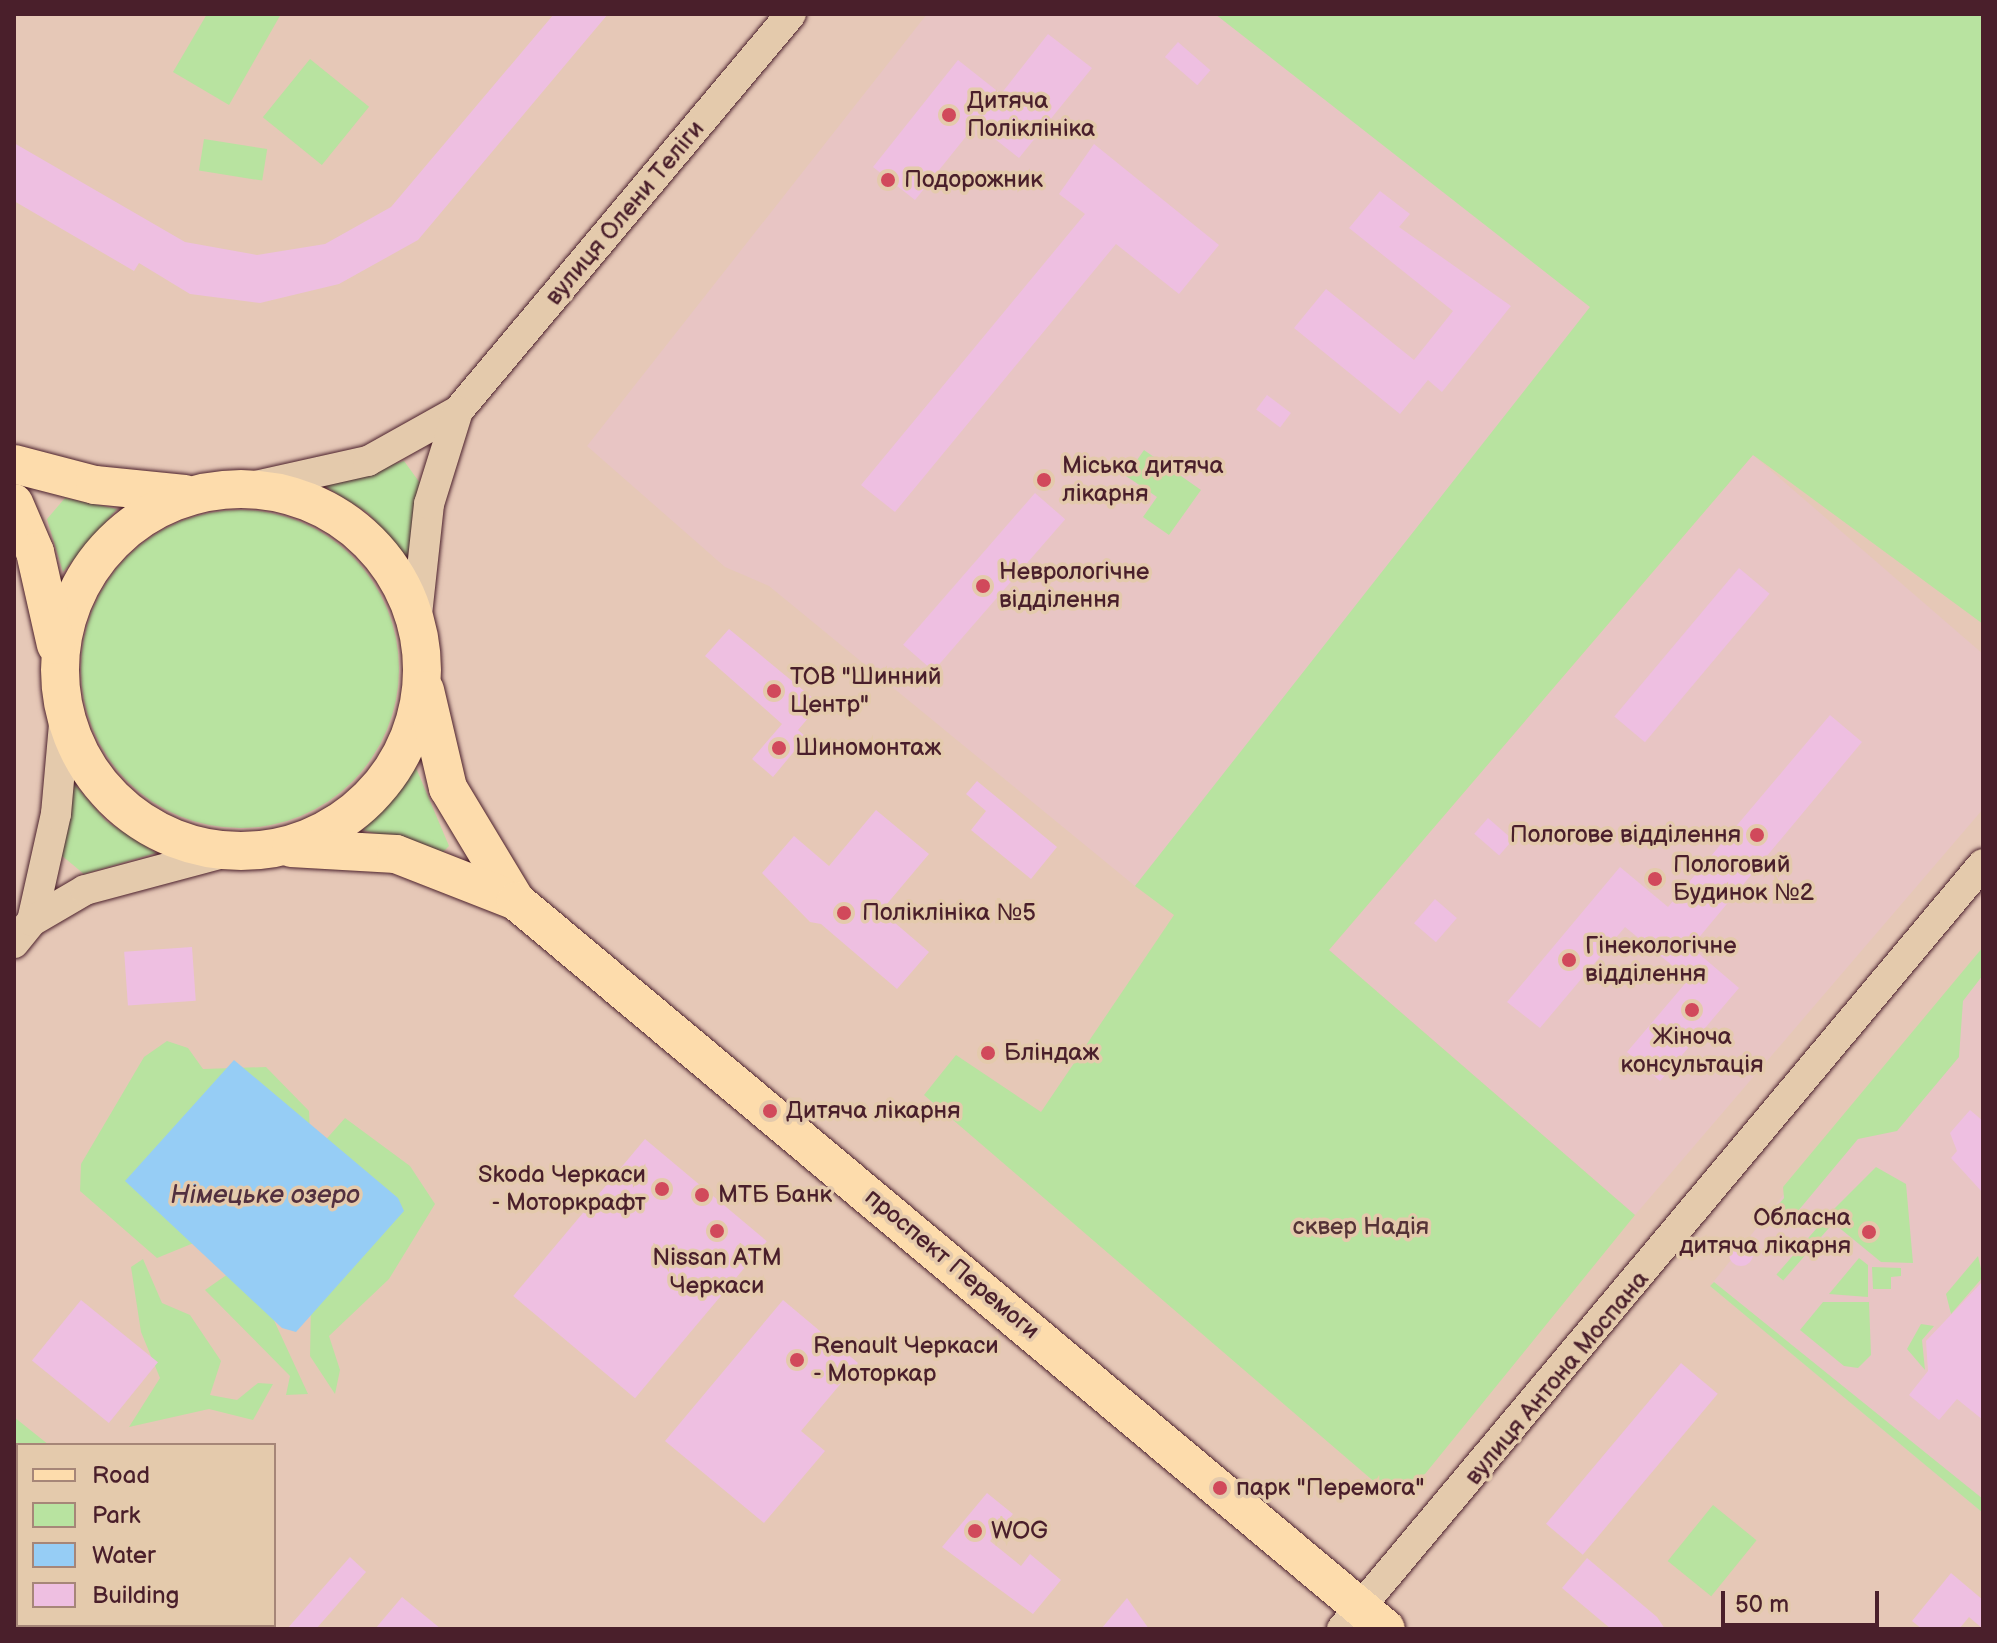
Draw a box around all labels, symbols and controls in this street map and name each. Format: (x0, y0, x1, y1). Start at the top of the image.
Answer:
place label: Дитяча Поліклініка (967, 87, 1095, 143)
marker: Дитяча Поліклініка (938, 104, 960, 126)
street label: вулиця Олени Теліги (539, 115, 711, 311)
place label: Подорожник (904, 166, 1043, 194)
marker: Подорожник (879, 171, 897, 189)
place label: Міська дитяча лікарня (1062, 452, 1224, 508)
marker: Міська дитяча лікарня (1033, 469, 1055, 491)
place label: Неврологічне відділення (999, 558, 1149, 614)
marker: Неврологічне відділення (974, 577, 992, 595)
place label: ТОВ "Шинний Центр" (790, 663, 942, 719)
marker: ТОВ "Шинний Центр" (765, 682, 783, 700)
place label: Шиномонтаж (795, 734, 941, 762)
marker: Шиномонтаж (770, 739, 788, 757)
place label: Пологове відділення (1510, 821, 1741, 849)
marker: Пологове відділення (1748, 826, 1766, 844)
place label: Пологовий Будинок №2 (1673, 851, 1814, 907)
marker: Пологовий Будинок №2 (1644, 868, 1666, 890)
place label: Поліклініка №5 (862, 899, 1036, 927)
marker: Поліклініка №5 (833, 902, 855, 924)
place label: Гінекологічне відділення (1585, 932, 1737, 988)
marker: Гінекологічне відділення (1560, 951, 1578, 969)
marker: Жіноча консультація (1683, 1001, 1701, 1019)
place label: Жіноча консультація (1621, 1023, 1763, 1079)
place label: Бліндаж (1004, 1039, 1099, 1067)
marker: Бліндаж (979, 1044, 997, 1062)
place label: Дитяча лікарня (786, 1097, 960, 1125)
marker: Дитяча лікарня (761, 1102, 779, 1120)
place label: Skoda Черкаси - Моторкрафт (478, 1161, 646, 1217)
water label: Німецьке озеро (170, 1180, 360, 1212)
marker: Skoda Черкаси - Моторкрафт (653, 1180, 671, 1198)
place label: МТБ Банк (718, 1181, 832, 1209)
street label: проспект Перемоги (859, 1183, 1045, 1345)
marker: МТБ Банк (693, 1186, 711, 1204)
place label: Обласна дитяча лікарня (1679, 1204, 1851, 1260)
park label: сквер Надія (1293, 1213, 1429, 1241)
marker: Обласна дитяча лікарня (1858, 1221, 1880, 1243)
marker: Nissan АТМ Черкаси (708, 1222, 726, 1240)
place label: Nissan АТМ Черкаси (652, 1244, 782, 1300)
street label: вулиця Антона Моспана (1459, 1265, 1655, 1491)
place label: Renault Черкаси - Моторкар (813, 1332, 999, 1388)
marker: Renault Черкаси - Моторкар (788, 1351, 806, 1369)
legend (16, 1443, 276, 1627)
text: Road (92, 1461, 150, 1490)
place label: парк "Перемога" (1236, 1474, 1424, 1502)
marker: парк "Перемога" (1211, 1479, 1229, 1497)
text: Park (92, 1501, 140, 1530)
place label: WOG (991, 1517, 1048, 1545)
marker: WOG (966, 1522, 984, 1540)
text: Water (92, 1541, 156, 1570)
scale bar (1725, 1575, 1883, 1625)
text: Building (92, 1581, 179, 1610)
text: 50 m (1735, 1590, 1789, 1619)

